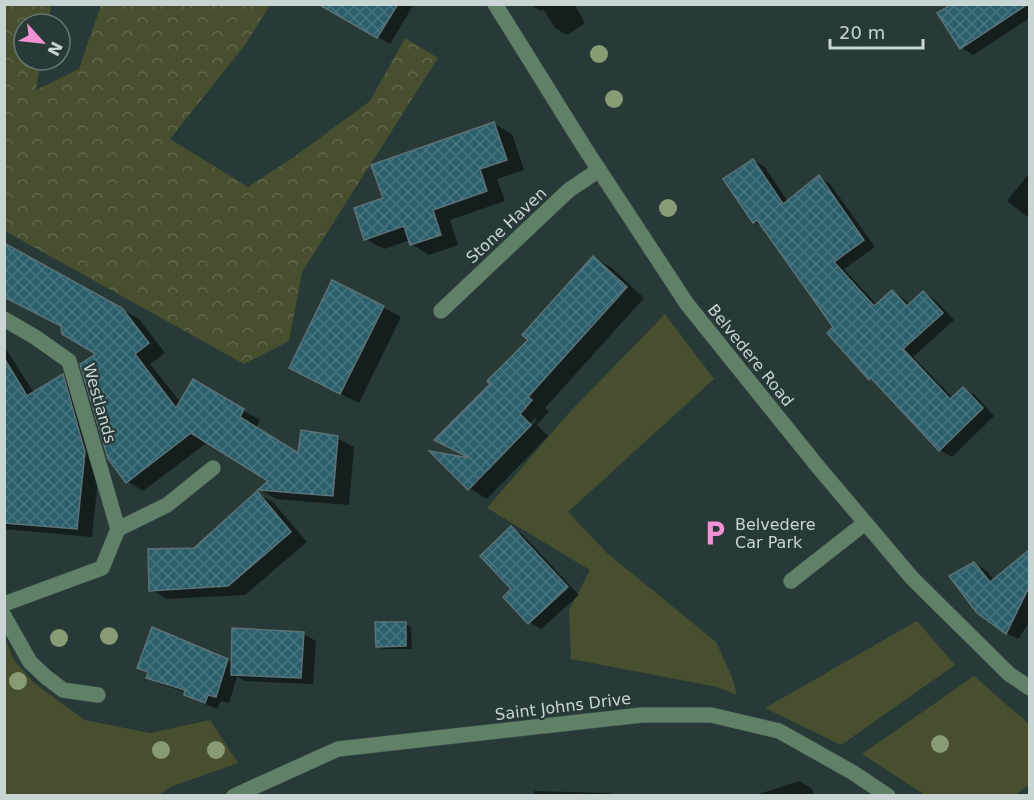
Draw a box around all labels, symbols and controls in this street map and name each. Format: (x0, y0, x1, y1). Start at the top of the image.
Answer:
north arrow (12, 12, 72, 72)
scale bar (830, 12, 923, 50)
text: 20 m (839, 22, 885, 43)
text: N (43, 38, 66, 59)
street label: Stone Haven (462, 183, 550, 267)
street label: Belvedere Road (704, 300, 798, 410)
street label: Westlands (79, 361, 120, 445)
place label: Belvedere Car Park (735, 515, 816, 552)
parking icon: Belvedere Car Park (700, 518, 730, 548)
street label: Saint Johns Drive (494, 689, 632, 724)

